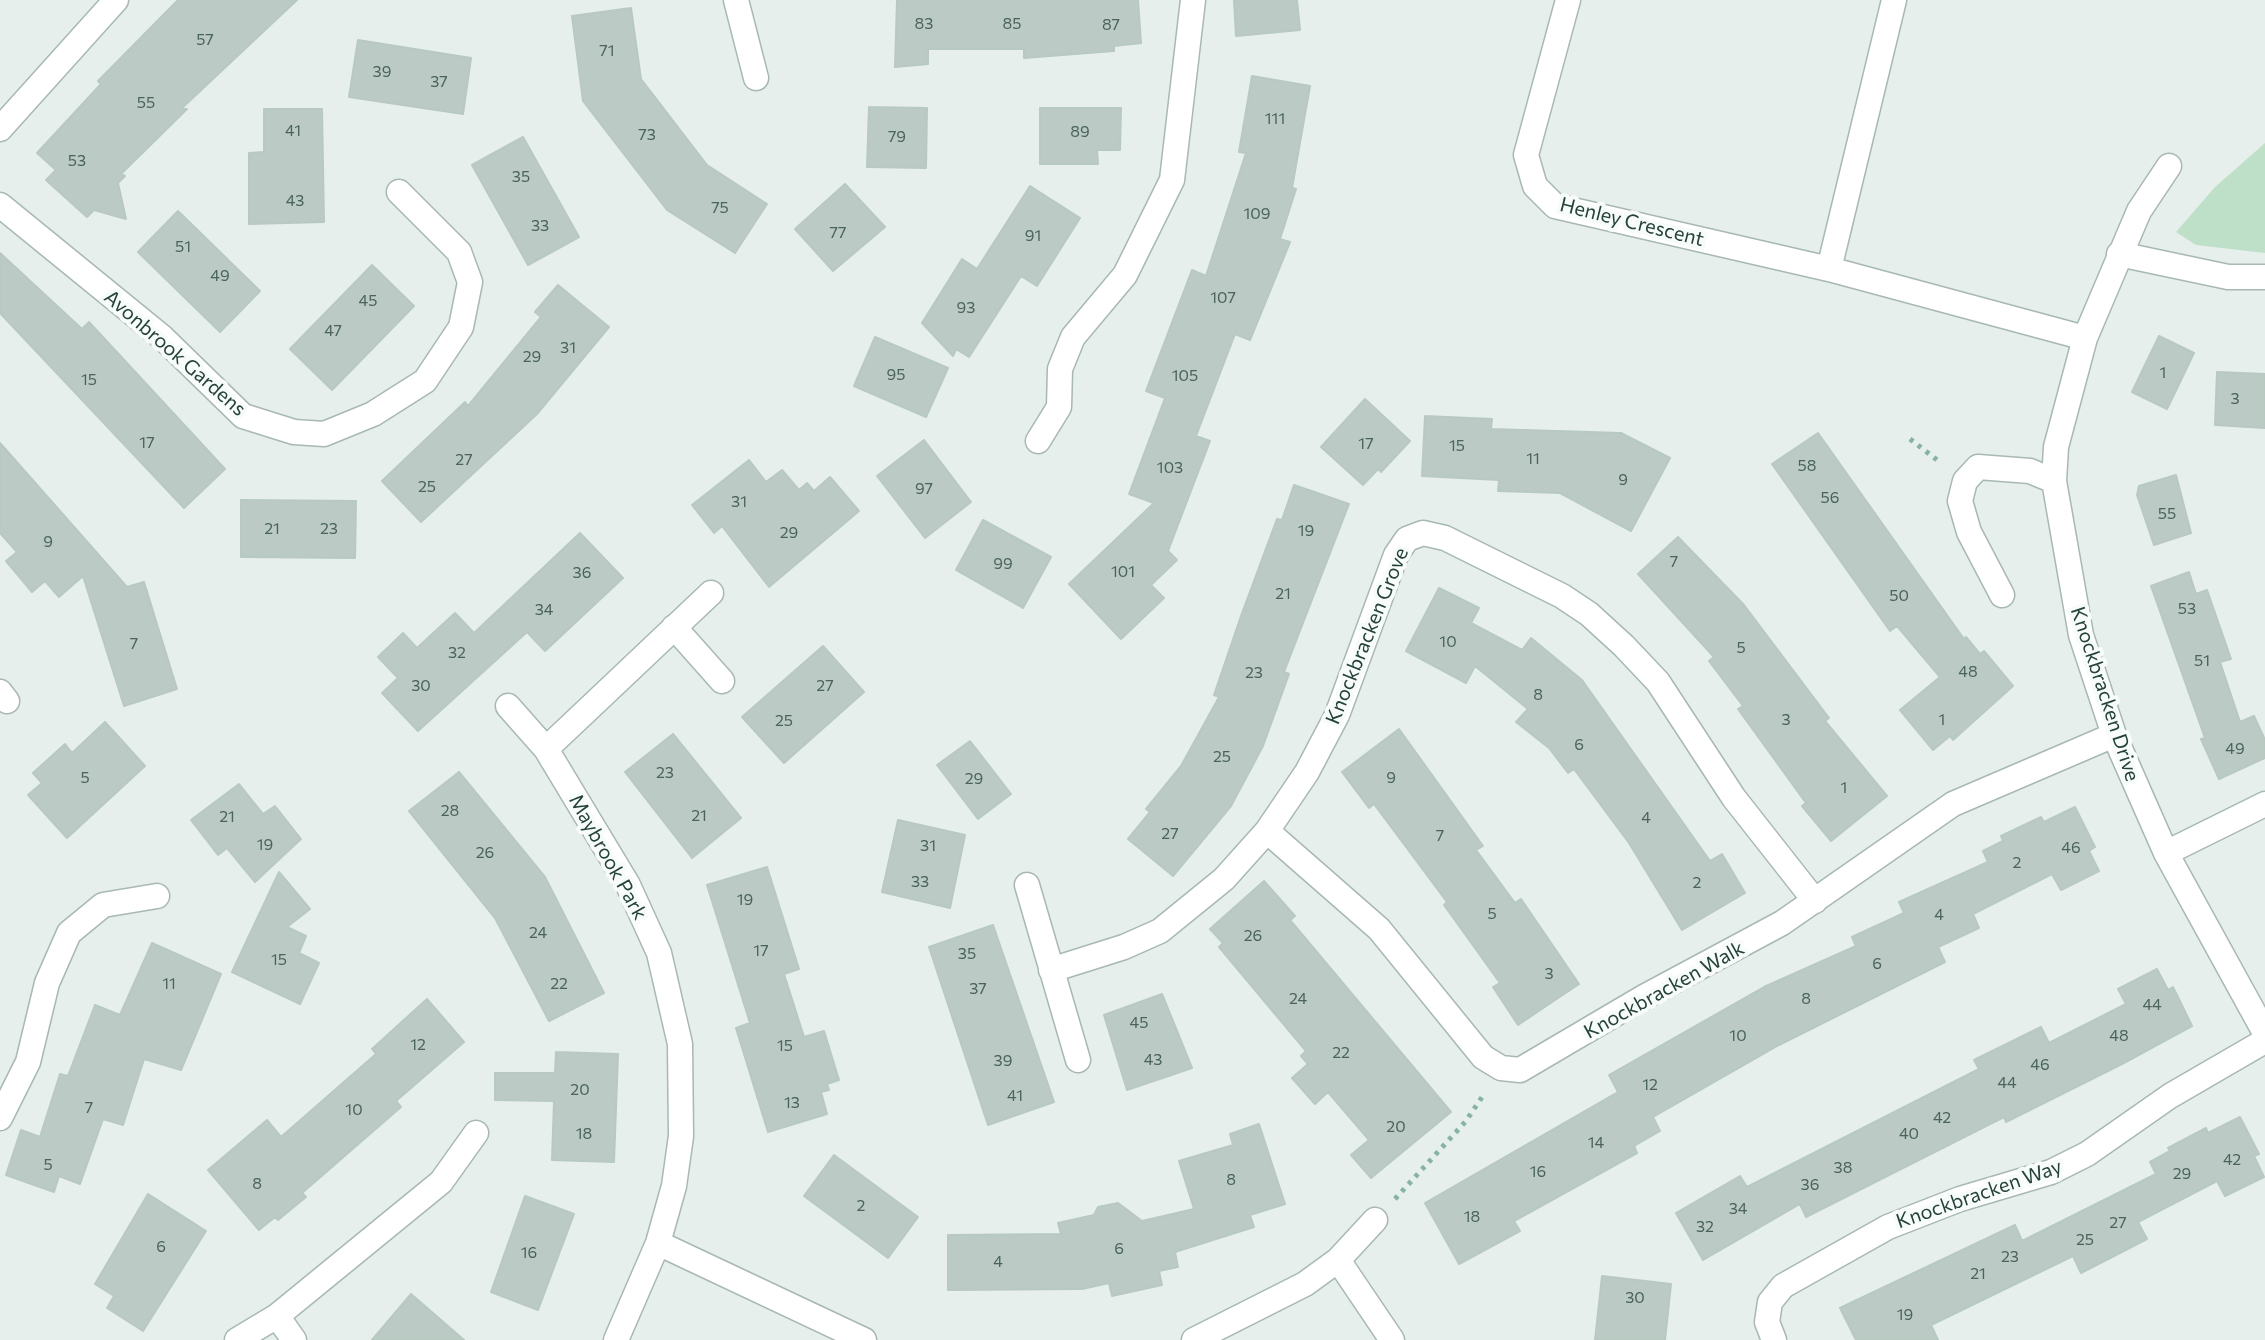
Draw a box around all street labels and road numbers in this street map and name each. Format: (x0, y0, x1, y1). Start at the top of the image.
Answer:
street label: Henley Crescent (1557, 192, 1707, 252)
street label: Avonbrook Gardens (99, 285, 251, 421)
street label: Knockbracken Grove (1321, 544, 1413, 728)
street label: Knockbracken Drive (2065, 604, 2145, 784)
street label: Maybrook Park (564, 790, 652, 924)
street label: Knockbracken Walk (1580, 936, 1748, 1044)
street label: Knockbracken Way (1893, 1154, 2065, 1234)

